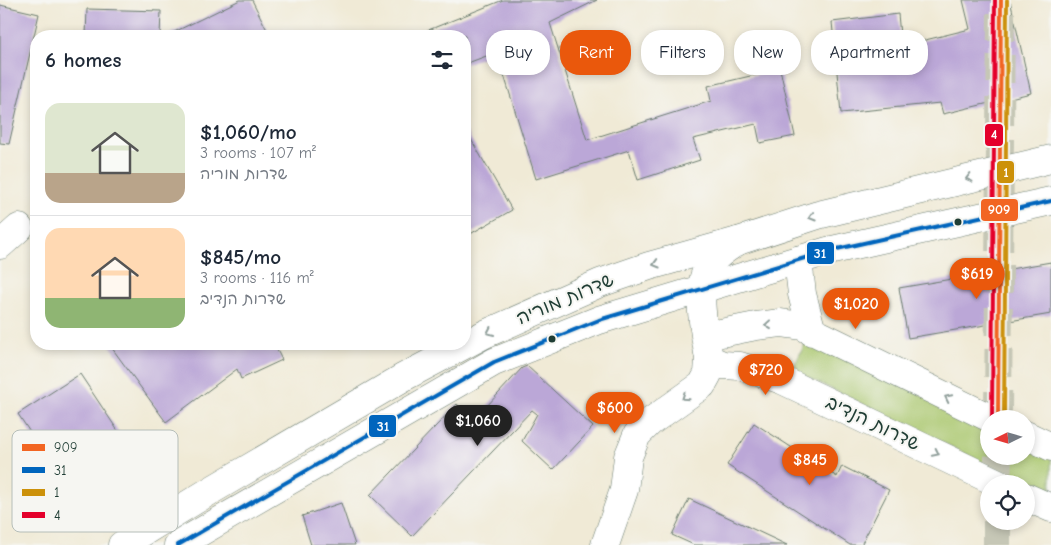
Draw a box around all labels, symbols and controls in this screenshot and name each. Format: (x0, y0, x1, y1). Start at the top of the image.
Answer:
chip: Buy (486, 30, 550, 75)
chip: Rent (560, 30, 631, 75)
chip: Filters (641, 30, 724, 75)
chip: New (734, 30, 801, 75)
chip: Apartment (811, 30, 928, 75)
icon: filters (428, 46, 456, 74)
text: 6 homes (45, 48, 121, 72)
text: $1,060/mo (200, 120, 297, 144)
icon: home (85, 123, 145, 183)
line badge: 4 (984, 123, 1004, 147)
text: 4 (991, 126, 998, 143)
text: 3 rooms · 107 m² (200, 144, 316, 162)
line badge: 1 (996, 160, 1015, 184)
text: 1 (1003, 164, 1009, 181)
text: שדרות מוריה (200, 165, 287, 183)
one-way arrow (965, 172, 974, 183)
line badge: 909 (980, 198, 1019, 222)
text: 909 (988, 201, 1010, 218)
one-way arrow (808, 212, 816, 222)
unlabelled marker (953, 217, 963, 227)
line badge: 31 (806, 241, 835, 265)
text: $845/mo (200, 245, 281, 269)
text: 31 (814, 245, 826, 262)
icon: home (85, 248, 145, 308)
one-way arrow (652, 258, 661, 268)
pin: $619 (947, 258, 1007, 300)
text: $619 (961, 265, 993, 283)
street label: שדרות מוריה (513, 268, 617, 329)
text: 3 rooms · 116 m² (200, 269, 314, 287)
pin: $1,020 (815, 288, 897, 330)
text: שדרות הנדיב (200, 290, 285, 308)
text: $1,020 (833, 295, 879, 313)
one-way arrow (764, 319, 772, 330)
one-way arrow (486, 326, 495, 336)
unlabelled marker (547, 334, 557, 344)
pin: $720 (736, 354, 796, 396)
text: $720 (749, 361, 783, 379)
one-way arrow (681, 391, 690, 400)
street label: שדרות הנדיב (823, 391, 924, 455)
pin: $600 (585, 392, 645, 434)
one-way arrow (945, 394, 954, 404)
text: $600 (597, 399, 633, 417)
pin: $1,060 (437, 404, 519, 447)
north arrow (980, 410, 1035, 465)
map controls (980, 410, 1035, 530)
text: $1,060 (455, 412, 501, 430)
line badge: 31 (368, 414, 397, 438)
text: 31 (377, 418, 389, 435)
legend (12, 430, 178, 532)
text: 909 (54, 439, 77, 456)
pin: $845 (780, 444, 840, 486)
one-way arrow (931, 447, 940, 458)
text: $845 (793, 451, 827, 469)
text: 31 (54, 462, 67, 479)
button: locate (980, 475, 1035, 530)
text: 1 (54, 484, 60, 501)
text: 4 (54, 507, 61, 524)

